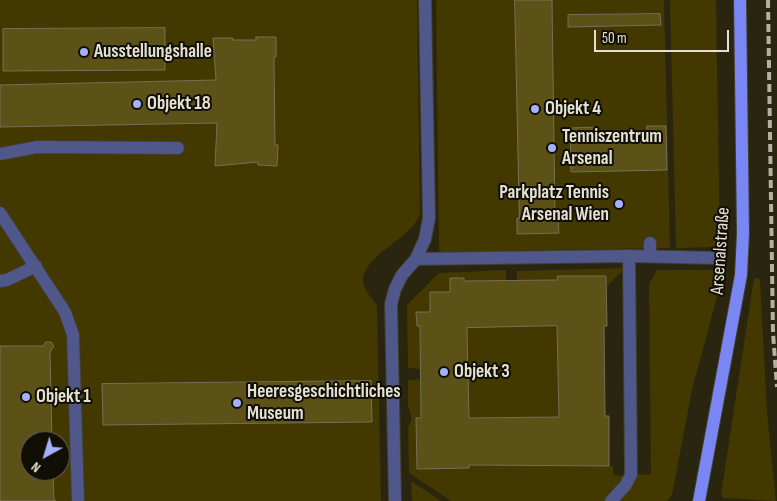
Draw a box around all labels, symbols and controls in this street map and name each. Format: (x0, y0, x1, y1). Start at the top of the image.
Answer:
scale bar (597, 20, 732, 52)
text: 50 m (602, 29, 627, 48)
place label: Ausstellungshalle (94, 41, 212, 63)
marker: Ausstellungshalle (78, 46, 90, 58)
place label: Objekt 18 (147, 93, 211, 115)
marker: Objekt 18 (131, 98, 143, 110)
place label: Objekt 4 (545, 98, 601, 120)
marker: Objekt 4 (529, 103, 541, 115)
place label: Tenniszentrum Arsenal (562, 126, 662, 170)
marker: Tenniszentrum Arsenal (546, 142, 558, 154)
place label: Parkplatz Tennis Arsenal Wien (499, 182, 609, 226)
marker: Parkplatz Tennis Arsenal Wien (613, 198, 625, 210)
street label: Arsenalstraße (707, 206, 735, 296)
place label: Objekt 3 (454, 361, 510, 383)
marker: Objekt 3 (438, 366, 450, 378)
place label: Heeresgeschichtliches Museum (247, 381, 401, 425)
place label: Objekt 1 (36, 386, 91, 408)
marker: Objekt 1 (20, 391, 32, 403)
marker: Heeresgeschichtliches Museum (231, 397, 243, 409)
north arrow (20, 431, 70, 481)
text: N (28, 458, 44, 476)

